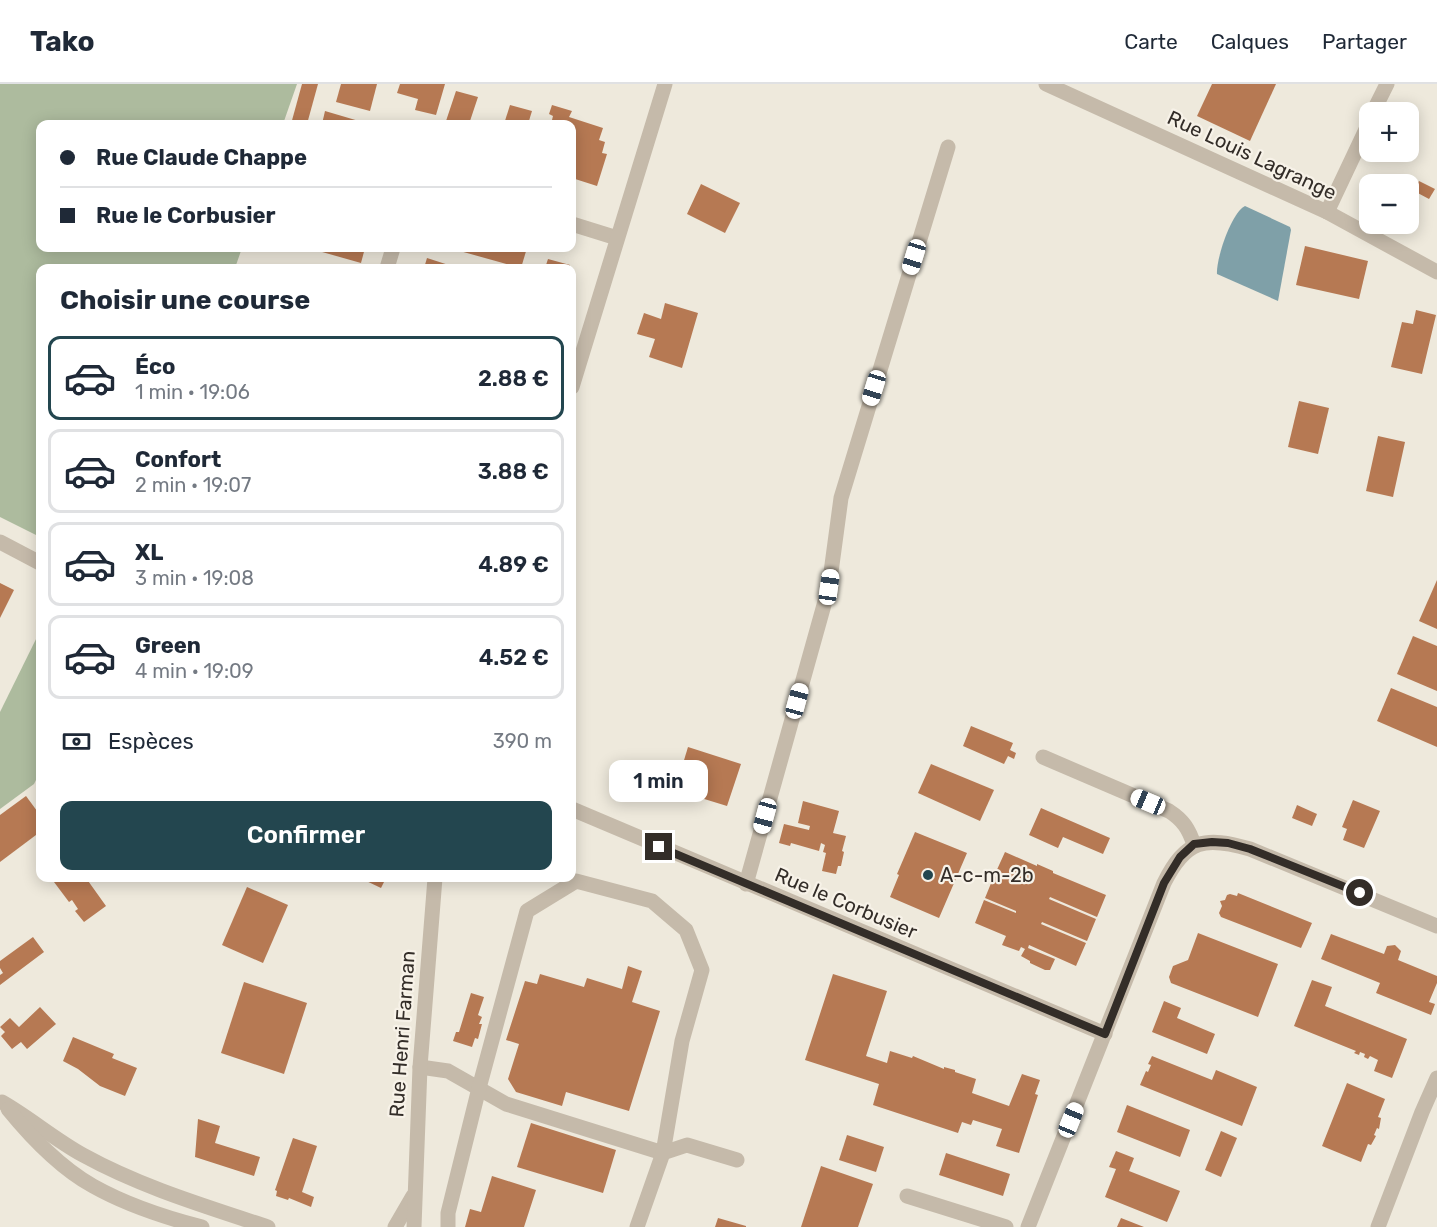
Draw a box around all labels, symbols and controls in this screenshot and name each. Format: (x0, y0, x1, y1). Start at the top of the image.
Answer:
text: Tako (30, 25, 95, 58)
text: Carte (1124, 29, 1178, 54)
text: Calques (1211, 29, 1289, 54)
text: Partager (1322, 29, 1407, 54)
map controls (1359, 102, 1419, 234)
button: + (1359, 102, 1419, 162)
street label: Rue Louis Lagrange (1164, 105, 1340, 205)
text: Rue Claude Chappe (96, 144, 307, 171)
button: − (1359, 174, 1419, 234)
text: Rue le Corbusier (96, 202, 275, 229)
car (900, 237, 928, 277)
text: Choisir une course (60, 284, 310, 316)
icon: car (63, 351, 117, 405)
text: Éco (135, 353, 175, 380)
text: 2.88 € (478, 365, 549, 392)
car (860, 368, 888, 408)
text: 1 min · 19:06 (135, 380, 250, 404)
icon: car (63, 444, 117, 498)
text: Confort (135, 446, 221, 473)
text: 3.88 € (478, 458, 549, 485)
text: 2 min · 19:07 (135, 473, 251, 497)
icon: car (63, 537, 117, 591)
text: XL (135, 539, 163, 566)
text: 4.89 € (478, 551, 549, 578)
text: 3 min · 19:08 (135, 566, 254, 590)
car (818, 568, 840, 606)
icon: car (63, 630, 117, 684)
text: Green (135, 632, 201, 659)
text: 4.52 € (479, 644, 549, 671)
text: 4 min · 19:09 (135, 659, 254, 683)
car (784, 681, 810, 721)
icon: cash (60, 725, 93, 758)
text: Espèces (108, 728, 194, 755)
text: 390 m (493, 729, 552, 753)
callout: 1 min (610, 760, 708, 802)
text: 1 min (633, 769, 684, 793)
car (1128, 787, 1168, 817)
car (752, 796, 778, 836)
button: Confirmer (60, 801, 552, 870)
route end (645, 833, 672, 860)
street label: Rue le Corbusier (771, 862, 921, 944)
place label: A-c-m-2b (940, 863, 1034, 887)
marker: A-c-m-2b (921, 868, 935, 882)
route start (1346, 879, 1373, 906)
street label: Rue Henri Farman (384, 950, 420, 1118)
car (1056, 1100, 1086, 1140)

